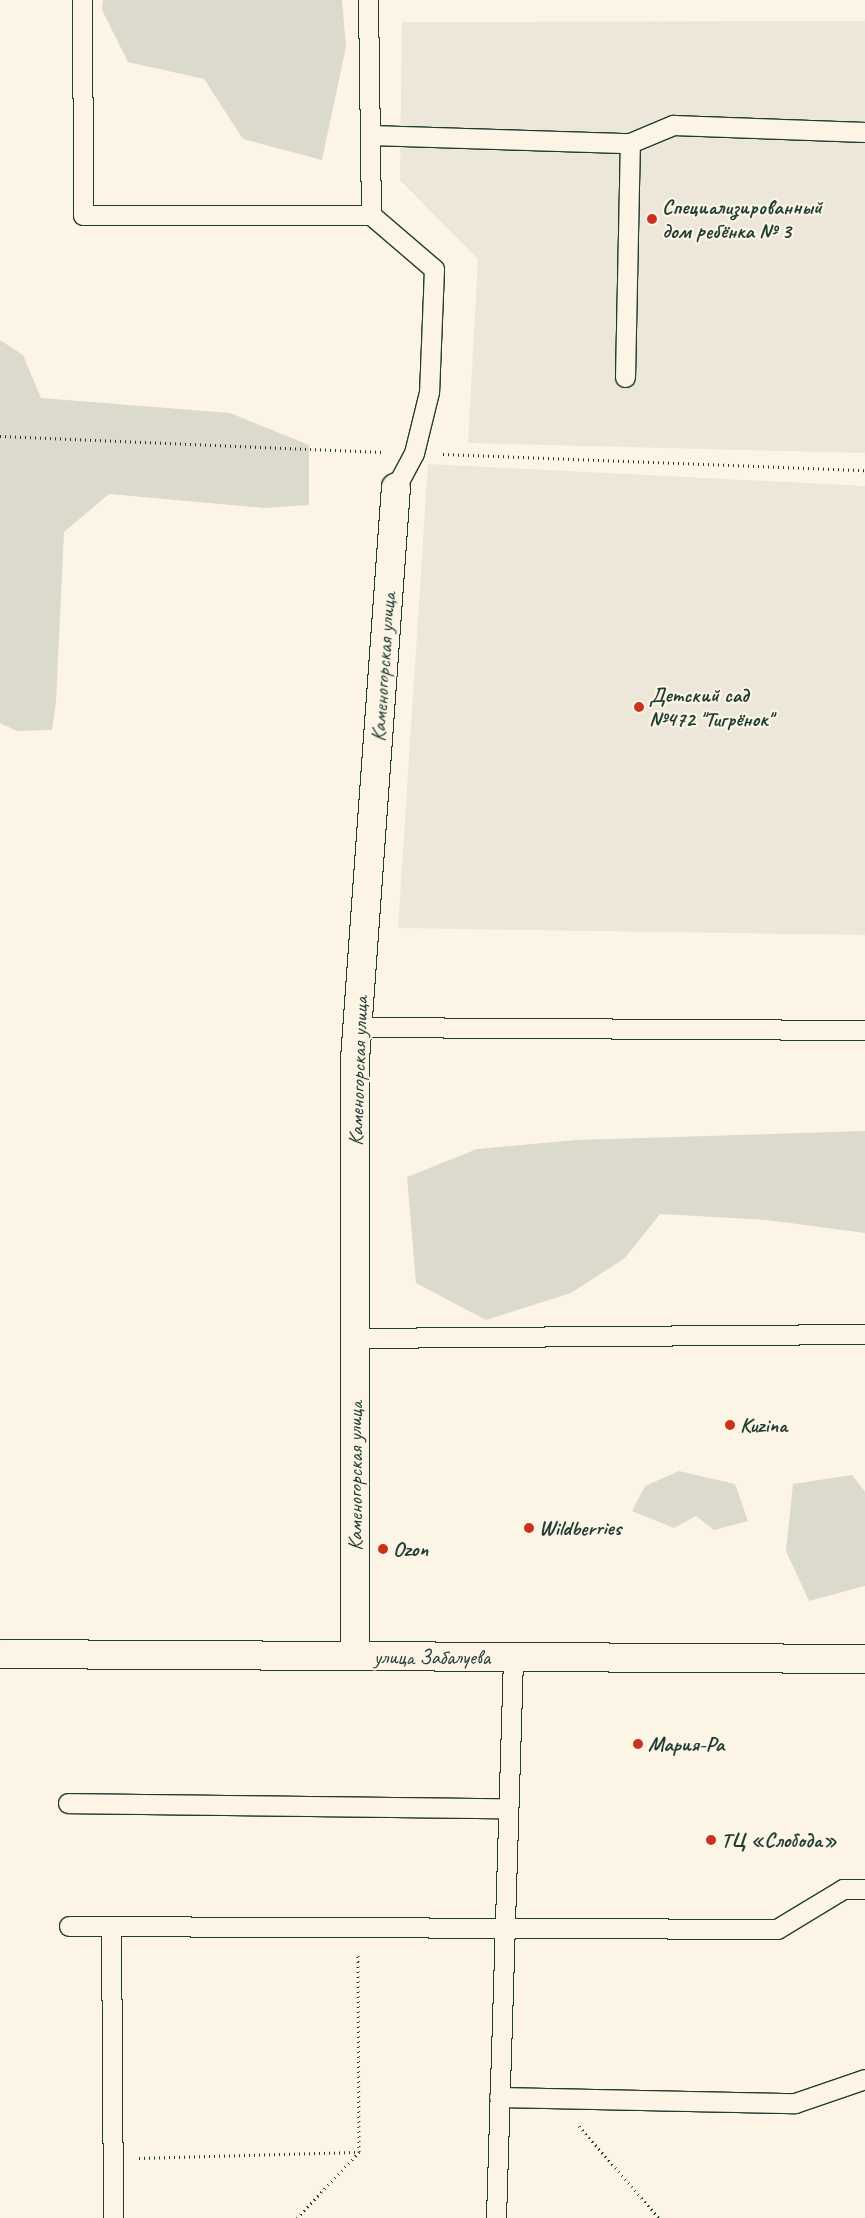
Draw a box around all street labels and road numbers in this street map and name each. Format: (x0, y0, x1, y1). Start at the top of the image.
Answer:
street label: Каменогорская улица (365, 592, 401, 742)
street label: Каменогорская улица (343, 996, 373, 1146)
street label: Каменогорская улица (342, 1401, 368, 1551)
street label: улица Забалуева (374, 1644, 490, 1670)

